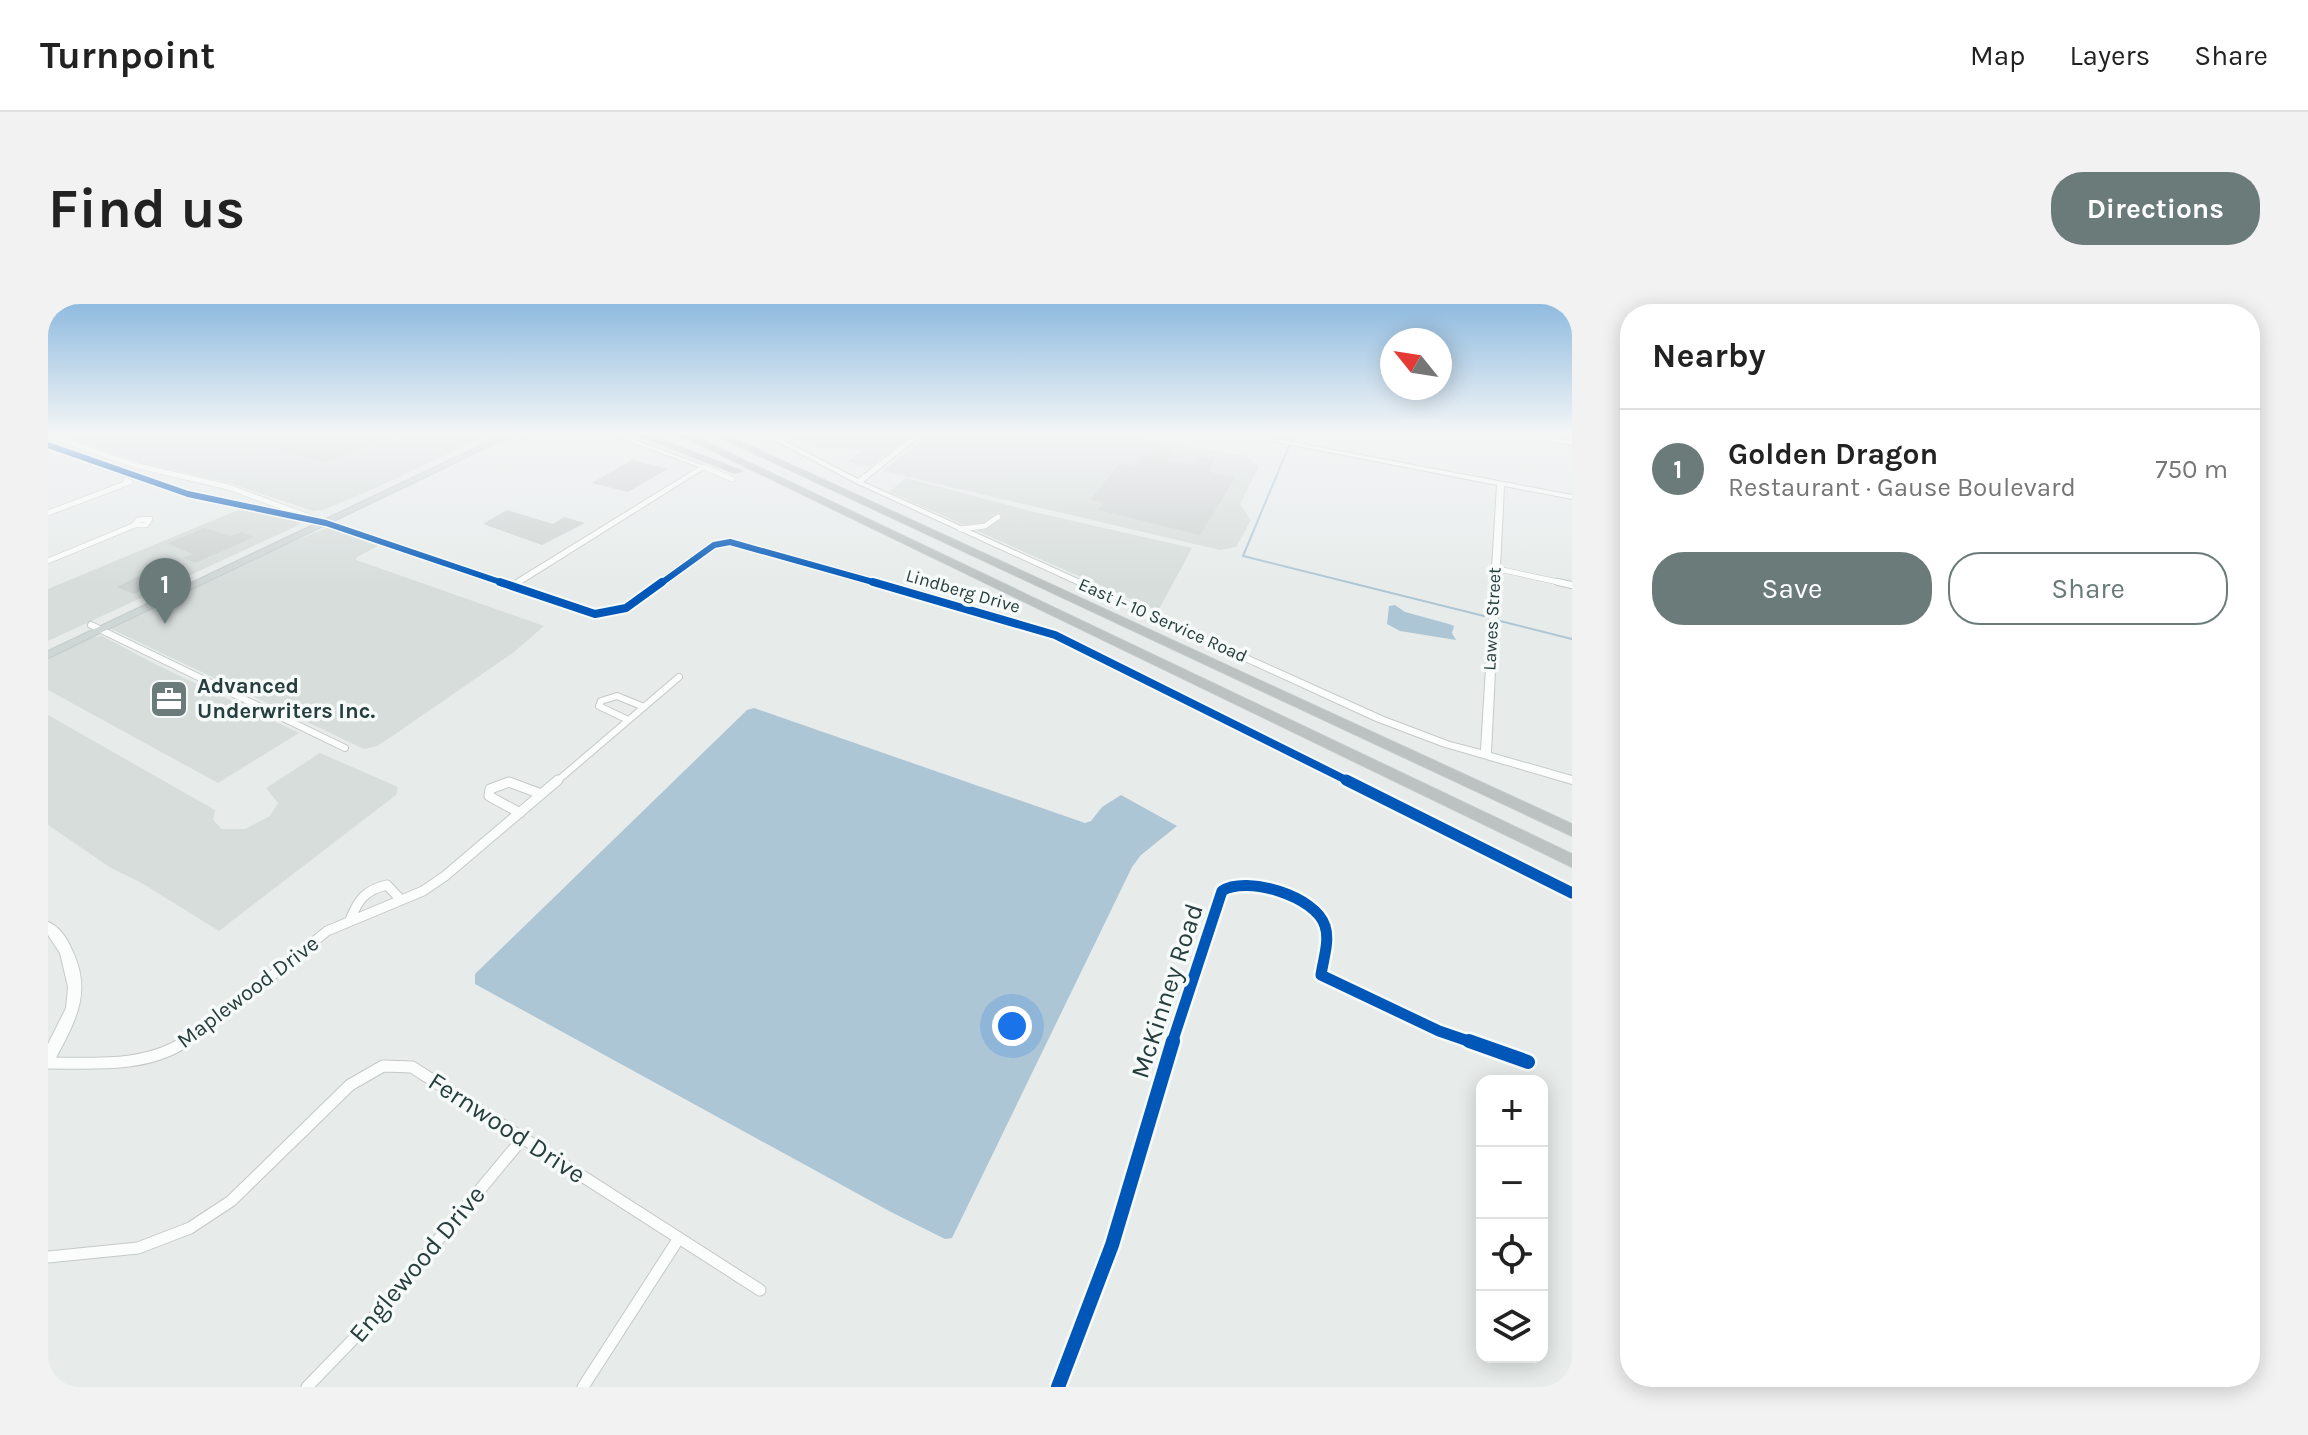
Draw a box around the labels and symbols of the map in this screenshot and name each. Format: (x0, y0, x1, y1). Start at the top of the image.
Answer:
north arrow (1380, 328, 1452, 400)
pin: 1 (139, 558, 191, 624)
street label: Lindberg Drive (903, 564, 1023, 618)
street label: Lawes Street (1478, 566, 1506, 671)
street label: East I- 10 Service Road (1075, 573, 1251, 667)
place label: Advanced Underwriters Inc. (197, 673, 375, 724)
office icon: Advanced Underwriters Inc. (148, 678, 190, 720)
street label: McKinney Road (1124, 900, 1210, 1082)
street label: Maplewood Drive (172, 930, 324, 1054)
your location (992, 1006, 1032, 1046)
street label: Fernwood Drive (423, 1066, 591, 1190)
street label: Englewood Drive (342, 1179, 492, 1349)

